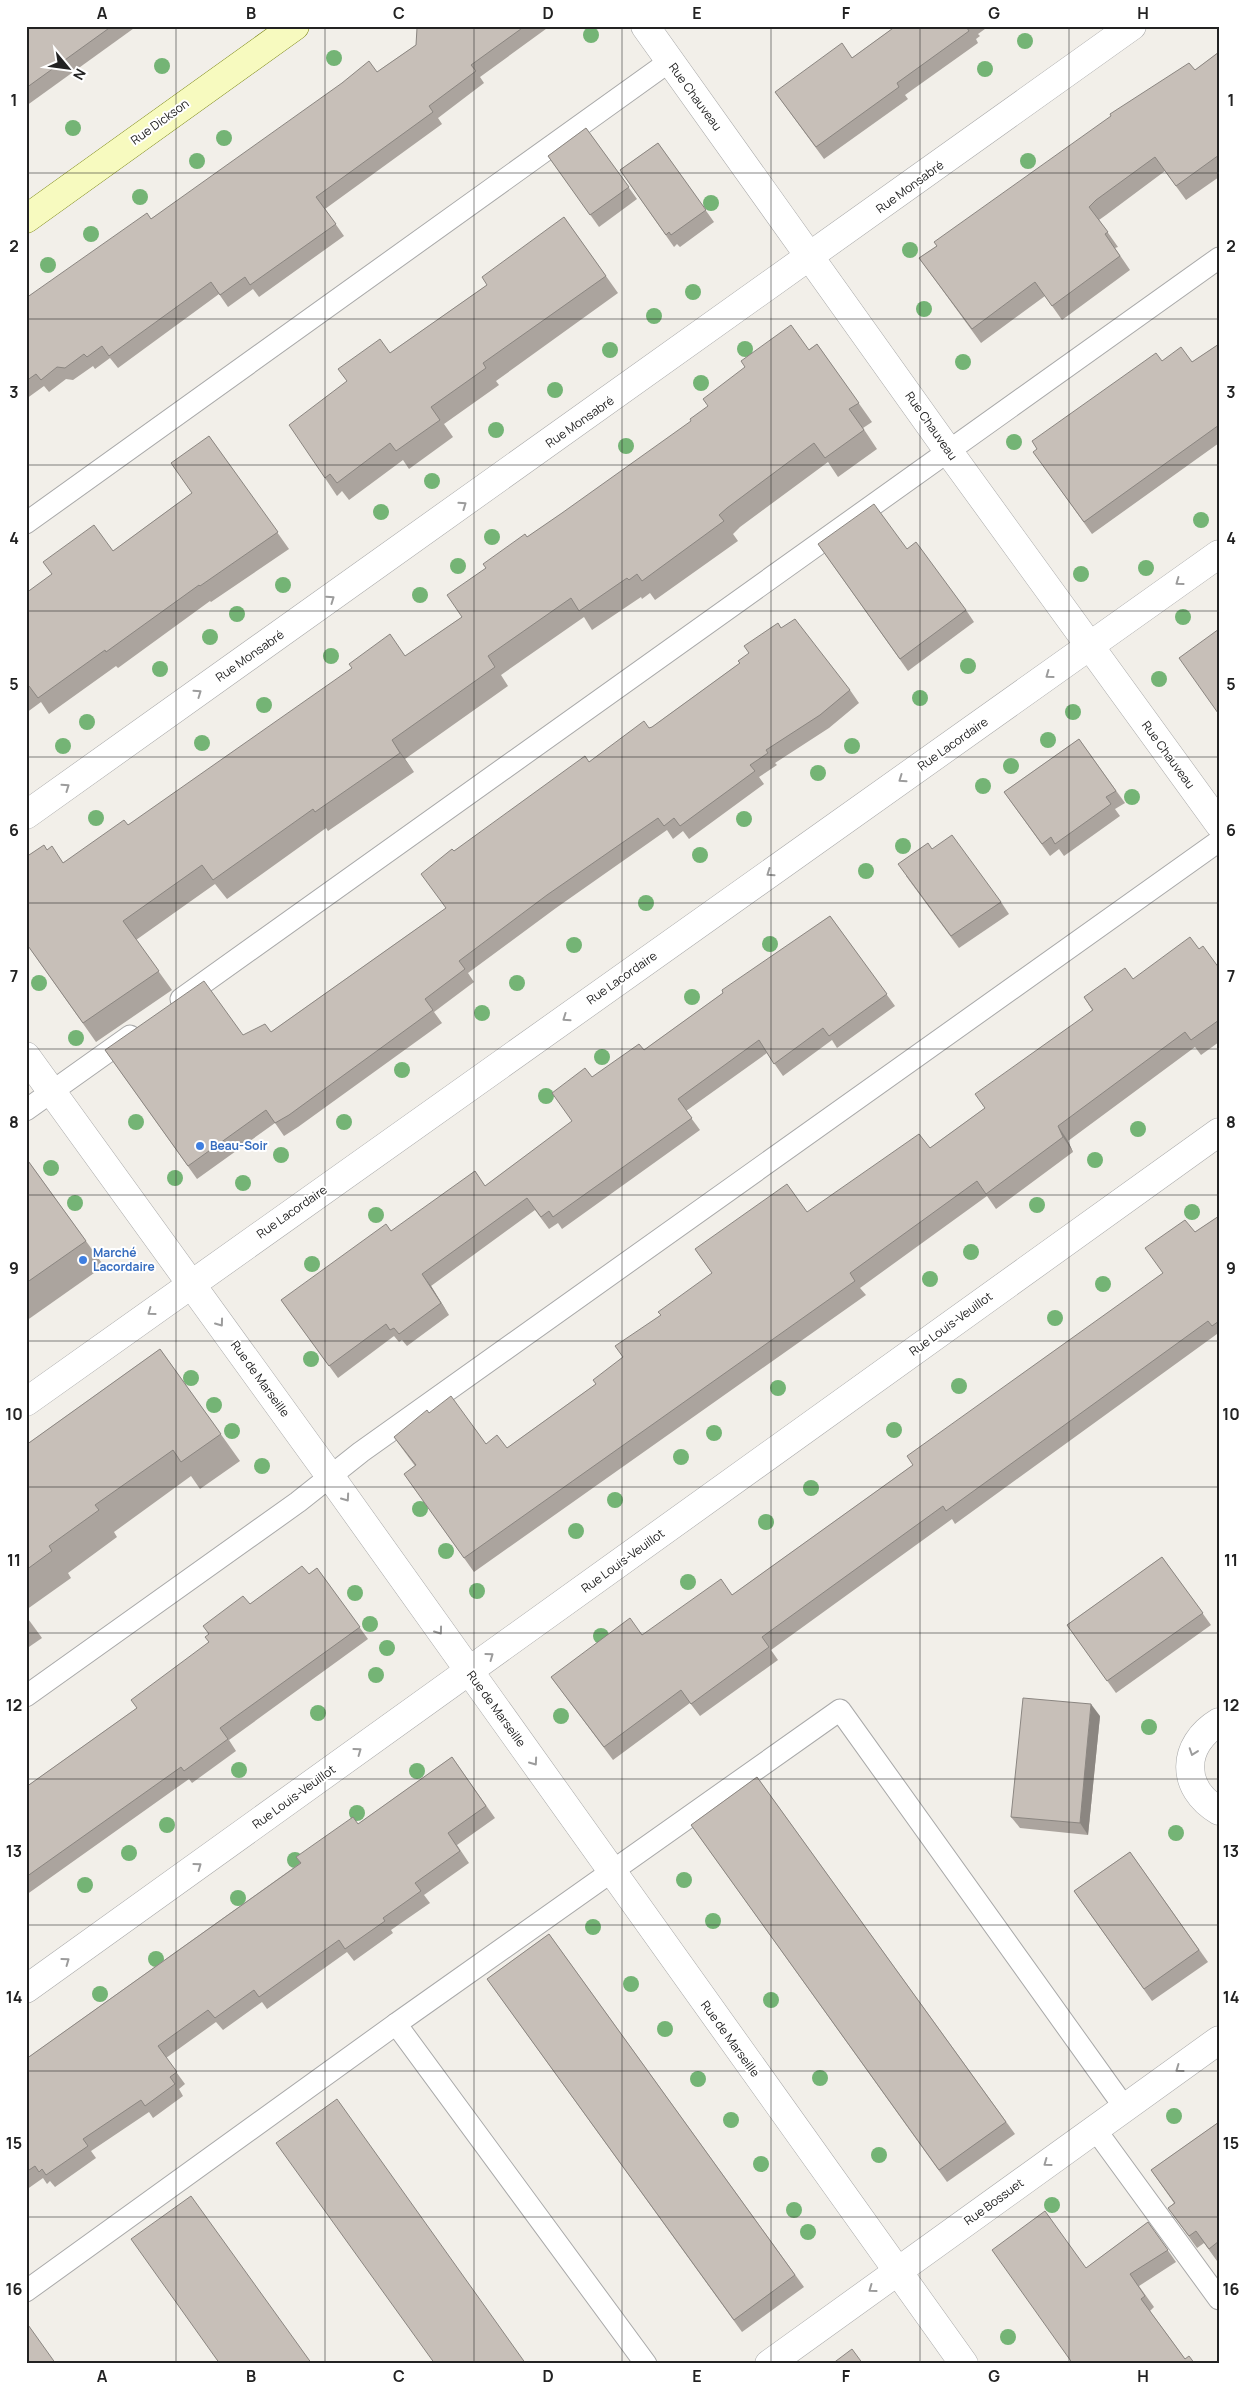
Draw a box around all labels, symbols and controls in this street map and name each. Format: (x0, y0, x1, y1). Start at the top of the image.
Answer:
text: A (97, 2, 108, 24)
text: B (246, 2, 256, 24)
text: C (393, 2, 405, 24)
text: D (542, 2, 554, 24)
text: E (692, 2, 702, 24)
text: F (842, 2, 851, 24)
text: G (988, 2, 1000, 24)
text: H (1137, 2, 1149, 24)
north arrow (42, 42, 92, 92)
street label: Rue Chauveau (665, 59, 726, 134)
text: N (69, 66, 91, 84)
text: 1 (10, 89, 18, 111)
text: 1 (1227, 89, 1235, 111)
street label: Rue Dickson (127, 95, 192, 148)
street label: Rue Monsabré (872, 156, 947, 217)
text: 2 (9, 235, 19, 257)
text: 2 (1226, 235, 1236, 257)
text: 3 (9, 381, 19, 403)
text: 3 (1226, 381, 1236, 403)
street label: Rue Chauveau (901, 388, 961, 463)
street label: Rue Monsabré (542, 392, 617, 451)
one-way arrow (457, 502, 467, 511)
text: 4 (9, 527, 19, 549)
text: 4 (1226, 527, 1236, 549)
one-way arrow (1176, 577, 1185, 585)
one-way arrow (325, 596, 335, 605)
street label: Rue Monsabré (212, 626, 287, 685)
one-way arrow (1045, 669, 1055, 678)
text: 5 (9, 673, 19, 695)
text: 5 (1226, 673, 1236, 695)
one-way arrow (193, 690, 202, 699)
street label: Rue Lacordaire (914, 713, 991, 774)
street label: Rue Chauveau (1138, 717, 1199, 792)
one-way arrow (899, 773, 908, 782)
one-way arrow (60, 784, 70, 793)
text: 6 (9, 819, 19, 841)
text: 6 (1226, 819, 1236, 841)
one-way arrow (766, 867, 776, 876)
street label: Rue Lacordaire (583, 947, 660, 1008)
text: 7 (10, 965, 18, 987)
text: 7 (1227, 965, 1235, 987)
one-way arrow (562, 1012, 572, 1021)
text: 8 (9, 1111, 19, 1133)
text: 8 (1226, 1111, 1236, 1133)
place label: Beau-Soir (210, 1137, 268, 1154)
marker: Beau-Soir (194, 1140, 206, 1152)
street label: Rue Lacordaire (253, 1181, 330, 1242)
place label: Marché Lacordaire (93, 1244, 155, 1275)
marker: Marché Lacordaire (77, 1254, 89, 1266)
text: 9 (9, 1257, 19, 1279)
text: 9 (1226, 1257, 1236, 1279)
street label: Rue Louis-Veuillot (906, 1288, 996, 1360)
one-way arrow (147, 1306, 157, 1315)
one-way arrow (214, 1317, 223, 1327)
street label: Rue de Marseille (227, 1337, 294, 1420)
text: 10 (5, 1403, 23, 1425)
text: 10 (1222, 1403, 1240, 1425)
one-way arrow (339, 1492, 349, 1501)
street label: Rue Louis-Veuillot (578, 1525, 668, 1597)
text: 11 (7, 1549, 21, 1571)
text: 11 (1224, 1549, 1238, 1571)
one-way arrow (433, 1625, 441, 1634)
one-way arrow (484, 1653, 494, 1662)
street label: Rue de Marseille (463, 1667, 530, 1750)
text: 12 (6, 1694, 22, 1716)
text: 12 (1223, 1694, 1239, 1716)
one-way arrow (1189, 1747, 1199, 1756)
one-way arrow (352, 1748, 362, 1757)
one-way arrow (528, 1757, 537, 1766)
street label: Rue Louis-Veuillot (249, 1761, 339, 1833)
text: 13 (6, 1840, 22, 1862)
text: 13 (1223, 1840, 1239, 1862)
one-way arrow (192, 1863, 202, 1872)
one-way arrow (60, 1958, 70, 1967)
text: 14 (6, 1986, 22, 2008)
text: 14 (1223, 1986, 1239, 2008)
street label: Rue de Marseille (697, 1997, 764, 2080)
one-way arrow (1175, 2063, 1185, 2072)
text: 15 (6, 2132, 22, 2154)
text: 15 (1223, 2132, 1239, 2154)
one-way arrow (1044, 2158, 1053, 2166)
street label: Rue Bossuet (960, 2174, 1027, 2229)
text: 16 (6, 2278, 23, 2300)
text: 16 (1223, 2278, 1240, 2300)
one-way arrow (869, 2283, 878, 2292)
text: A (97, 2365, 108, 2387)
text: B (246, 2365, 256, 2387)
text: C (393, 2365, 405, 2387)
text: D (542, 2365, 554, 2387)
text: E (692, 2365, 702, 2387)
text: F (842, 2365, 851, 2387)
text: G (988, 2365, 1000, 2387)
text: H (1137, 2365, 1149, 2387)

